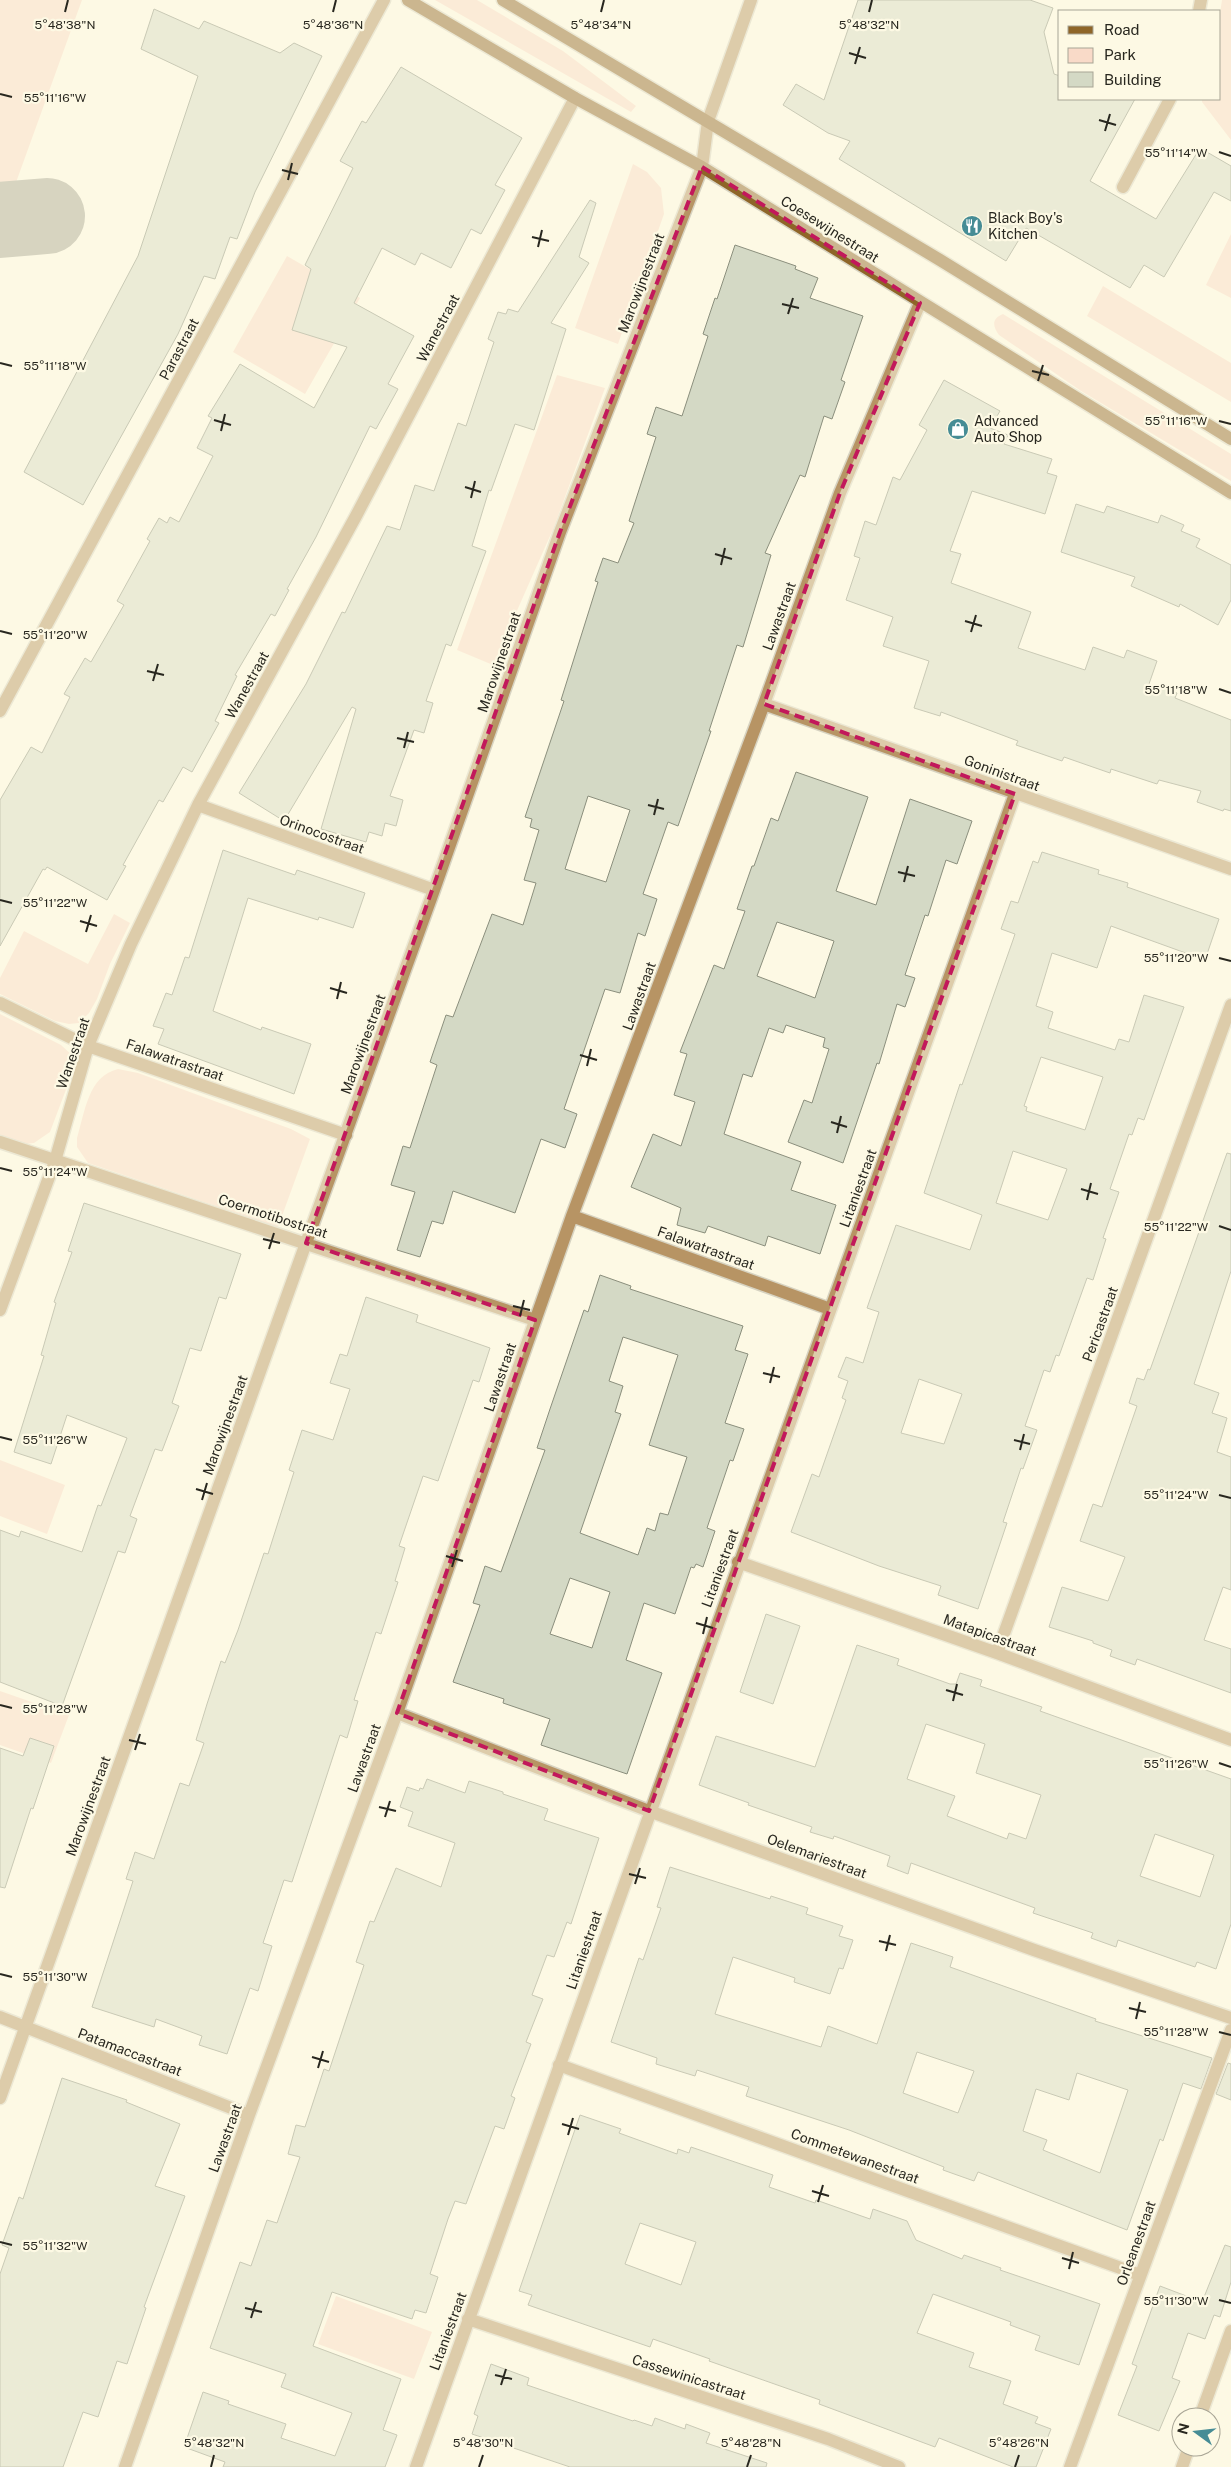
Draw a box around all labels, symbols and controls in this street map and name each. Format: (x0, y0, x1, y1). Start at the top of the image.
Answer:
legend (1058, 10, 1221, 100)
text: 5°48'38"N (35, 18, 95, 32)
text: 5°48'36"N (303, 18, 363, 32)
text: 5°48'34"N (571, 18, 631, 32)
text: 5°48'32"N (839, 18, 899, 32)
text: Road (1104, 21, 1140, 38)
text: Park (1104, 46, 1136, 63)
text: Building (1104, 71, 1162, 88)
text: 55°11'16"W (24, 91, 87, 105)
text: 55°11'14"W (1145, 146, 1208, 160)
street label: Coesewijnestraat (778, 192, 882, 266)
place label: Black Boy's Kitchen (988, 210, 1062, 242)
restaurant icon: Black Boy's Kitchen (960, 214, 984, 238)
street label: Marowijnestraat (615, 231, 667, 335)
street label: Wanestraat (413, 291, 463, 365)
street label: Parastraat (156, 315, 202, 383)
text: 55°11'18"W (24, 359, 87, 373)
place label: Advanced Auto Shop (974, 413, 1042, 445)
text: 55°11'16"W (1145, 414, 1208, 428)
shop icon: Advanced Auto Shop (946, 417, 970, 441)
street label: Lawastraat (759, 579, 799, 653)
street label: Marowijnestraat (474, 609, 524, 715)
text: 55°11'20"W (23, 628, 88, 642)
street label: Wanestraat (222, 648, 272, 722)
text: 55°11'18"W (1145, 683, 1208, 697)
street label: Goninistraat (962, 752, 1042, 794)
street label: Orinocostraat (278, 811, 366, 857)
text: 55°11'22"W (23, 896, 88, 910)
text: 55°11'20"W (1144, 951, 1209, 965)
street label: Lawastraat (619, 959, 659, 1033)
street label: Marowijnestraat (337, 992, 389, 1096)
street label: Wanestraat (53, 1015, 93, 1091)
street label: Falawatrastraat (124, 1036, 226, 1084)
street label: Litaniestraat (836, 1147, 880, 1229)
text: 55°11'24"W (23, 1165, 88, 1179)
street label: Coermotibostraat (216, 1191, 330, 1241)
text: 55°11'22"W (1144, 1220, 1209, 1234)
street label: Falawatrastraat (655, 1223, 757, 1273)
street label: Pericastraat (1079, 1284, 1121, 1364)
street label: Lawastraat (481, 1340, 519, 1414)
street label: Marowijnestraat (199, 1373, 251, 1477)
text: 55°11'26"W (23, 1433, 88, 1447)
text: 55°11'24"W (1144, 1488, 1209, 1502)
street label: Litaniestraat (698, 1527, 742, 1609)
street label: Matapicastraat (941, 1611, 1039, 1659)
text: 55°11'28"W (22, 1702, 88, 1716)
street label: Lawastraat (344, 1721, 384, 1795)
street label: Marowijnestraat (62, 1754, 114, 1858)
text: 55°11'26"W (1144, 1757, 1209, 1771)
street label: Oelemariestraat (765, 1831, 869, 1881)
street label: Litaniestraat (563, 1908, 605, 1992)
text: 55°11'30"W (22, 1970, 88, 1984)
street label: Patamaccastraat (76, 2025, 184, 2079)
text: 55°11'28"W (1143, 2025, 1209, 2039)
street label: Lawastraat (205, 2101, 245, 2175)
street label: Commetewanestraat (789, 2125, 921, 2187)
street label: Orleanestraat (1113, 2198, 1159, 2288)
text: 55°11'32"W (23, 2239, 88, 2253)
street label: Litaniestraat (426, 2290, 470, 2372)
text: 55°11'30"W (1143, 2294, 1209, 2308)
street label: Cassewinicastraat (630, 2351, 748, 2403)
north arrow (1171, 2407, 1221, 2457)
text: N (1174, 2421, 1193, 2436)
text: 5°48'32"N (184, 2436, 244, 2450)
text: 5°48'30"N (453, 2436, 513, 2450)
text: 5°48'28"N (721, 2436, 781, 2450)
text: 5°48'26"N (989, 2436, 1049, 2450)

